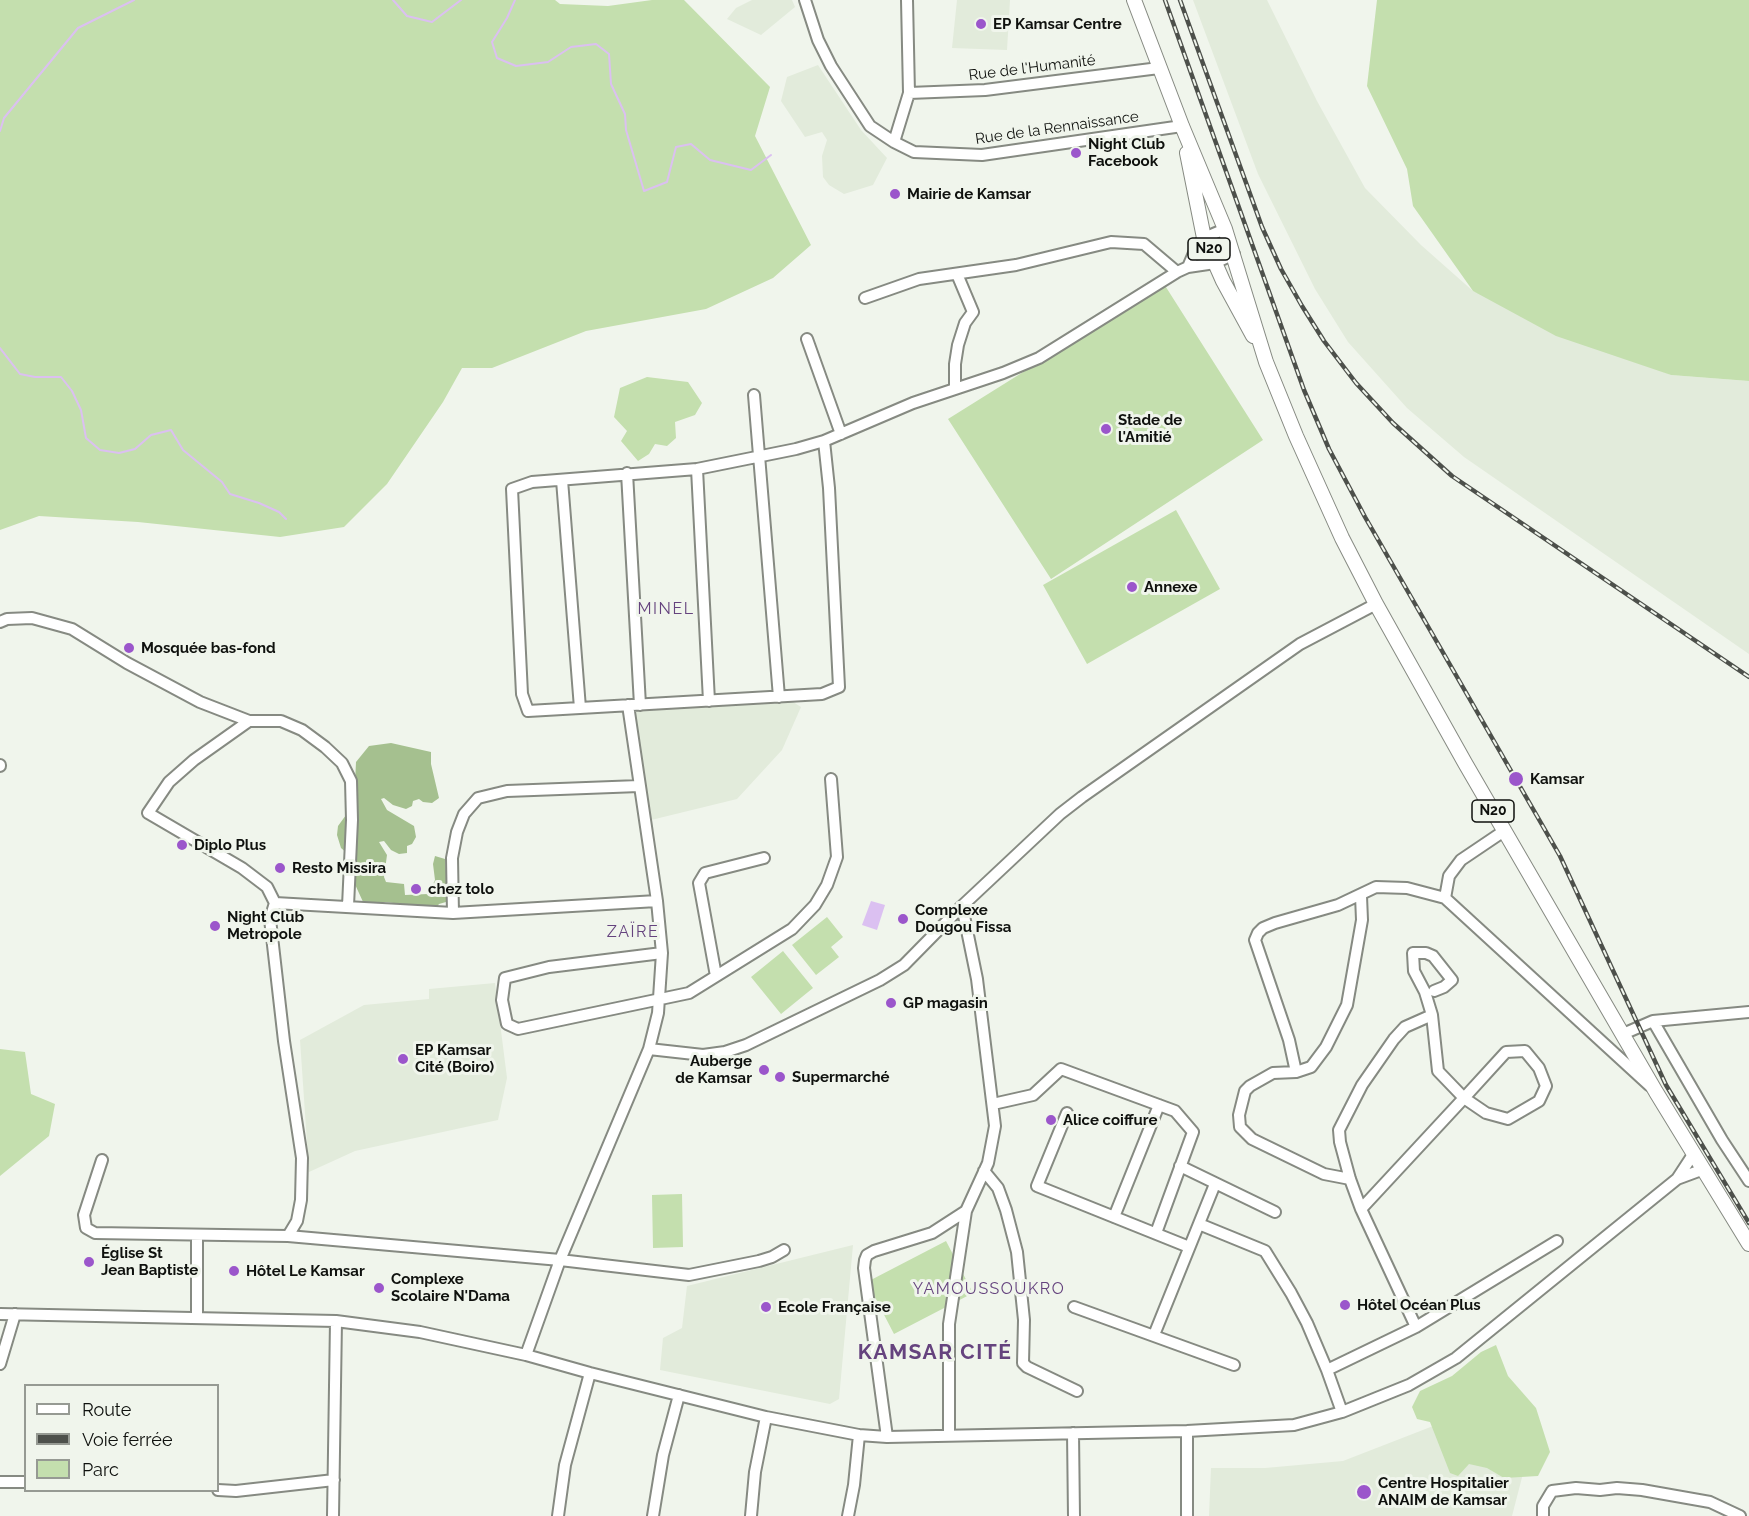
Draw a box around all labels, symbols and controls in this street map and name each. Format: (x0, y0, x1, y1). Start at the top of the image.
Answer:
place label: EP Kamsar Centre (993, 15, 1122, 33)
marker: EP Kamsar Centre (974, 17, 988, 31)
street label: Rue de l'Humanité (968, 51, 1096, 85)
street label: Rue de la Rennaissance (974, 108, 1140, 148)
place label: Night Club Facebook (1088, 135, 1165, 170)
marker: Night Club Facebook (1069, 146, 1083, 160)
place label: Mairie de Kamsar (907, 185, 1031, 203)
marker: Mairie de Kamsar (888, 187, 902, 201)
road number: N20 (1188, 238, 1230, 260)
place label: Stade de l'Amitié (1118, 411, 1182, 446)
marker: Stade de l'Amitié (1099, 422, 1113, 436)
place label: Annexe (1144, 578, 1197, 596)
marker: Annexe (1125, 580, 1139, 594)
district label: MINEL (638, 599, 694, 619)
place label: Mosquée bas-fond (141, 639, 276, 657)
marker: Mosquée bas-fond (122, 641, 136, 655)
marker: Kamsar (1507, 770, 1525, 788)
place label: Kamsar (1530, 770, 1584, 788)
road number: N20 (1472, 800, 1514, 822)
place label: Diplo Plus (194, 836, 266, 854)
marker: Diplo Plus (175, 838, 189, 852)
place label: Resto Missira (292, 859, 386, 877)
marker: Resto Missira (273, 861, 287, 875)
place label: chez tolo (428, 880, 494, 898)
marker: chez tolo (409, 882, 423, 896)
place label: Complexe Dougou Fissa (915, 901, 1011, 936)
place label: Night Club Metropole (227, 908, 304, 943)
marker: Complexe Dougou Fissa (896, 912, 910, 926)
marker: Night Club Metropole (208, 919, 222, 933)
district label: ZAÏRE (607, 922, 659, 942)
place label: GP magasin (903, 994, 988, 1012)
marker: GP magasin (884, 996, 898, 1010)
place label: EP Kamsar Cité (Boiro) (415, 1041, 494, 1076)
marker: EP Kamsar Cité (Boiro) (396, 1052, 410, 1066)
place label: Auberge de Kamsar (675, 1052, 752, 1087)
marker: Auberge de Kamsar (757, 1063, 771, 1077)
place label: Supermarché (792, 1068, 890, 1086)
marker: Supermarché (773, 1070, 787, 1084)
place label: Alice coiffure (1063, 1111, 1157, 1129)
marker: Alice coiffure (1044, 1113, 1058, 1127)
place label: Église St Jean Baptiste (101, 1244, 198, 1279)
marker: Église St Jean Baptiste (82, 1255, 96, 1269)
place label: Hôtel Le Kamsar (246, 1262, 365, 1280)
marker: Hôtel Le Kamsar (227, 1264, 241, 1278)
place label: Complexe Scolaire N'Dama (391, 1270, 510, 1305)
district label: YAMOUSSOUKRO (913, 1279, 1065, 1299)
marker: Complexe Scolaire N'Dama (372, 1281, 386, 1295)
place label: Hôtel Océan Plus (1357, 1296, 1481, 1314)
place label: Ecole Française (778, 1298, 891, 1316)
marker: Hôtel Océan Plus (1338, 1298, 1352, 1312)
marker: Ecole Française (759, 1300, 773, 1314)
district label: KAMSAR CITÉ (858, 1340, 1012, 1366)
legend (24, 1384, 219, 1492)
text: Route (82, 1399, 131, 1420)
text: Voie ferrée (82, 1429, 173, 1450)
text: Parc (82, 1459, 119, 1480)
place label: Centre Hospitalier ANAIM de Kamsar (1378, 1474, 1509, 1509)
marker: Centre Hospitalier ANAIM de Kamsar (1355, 1483, 1373, 1501)

